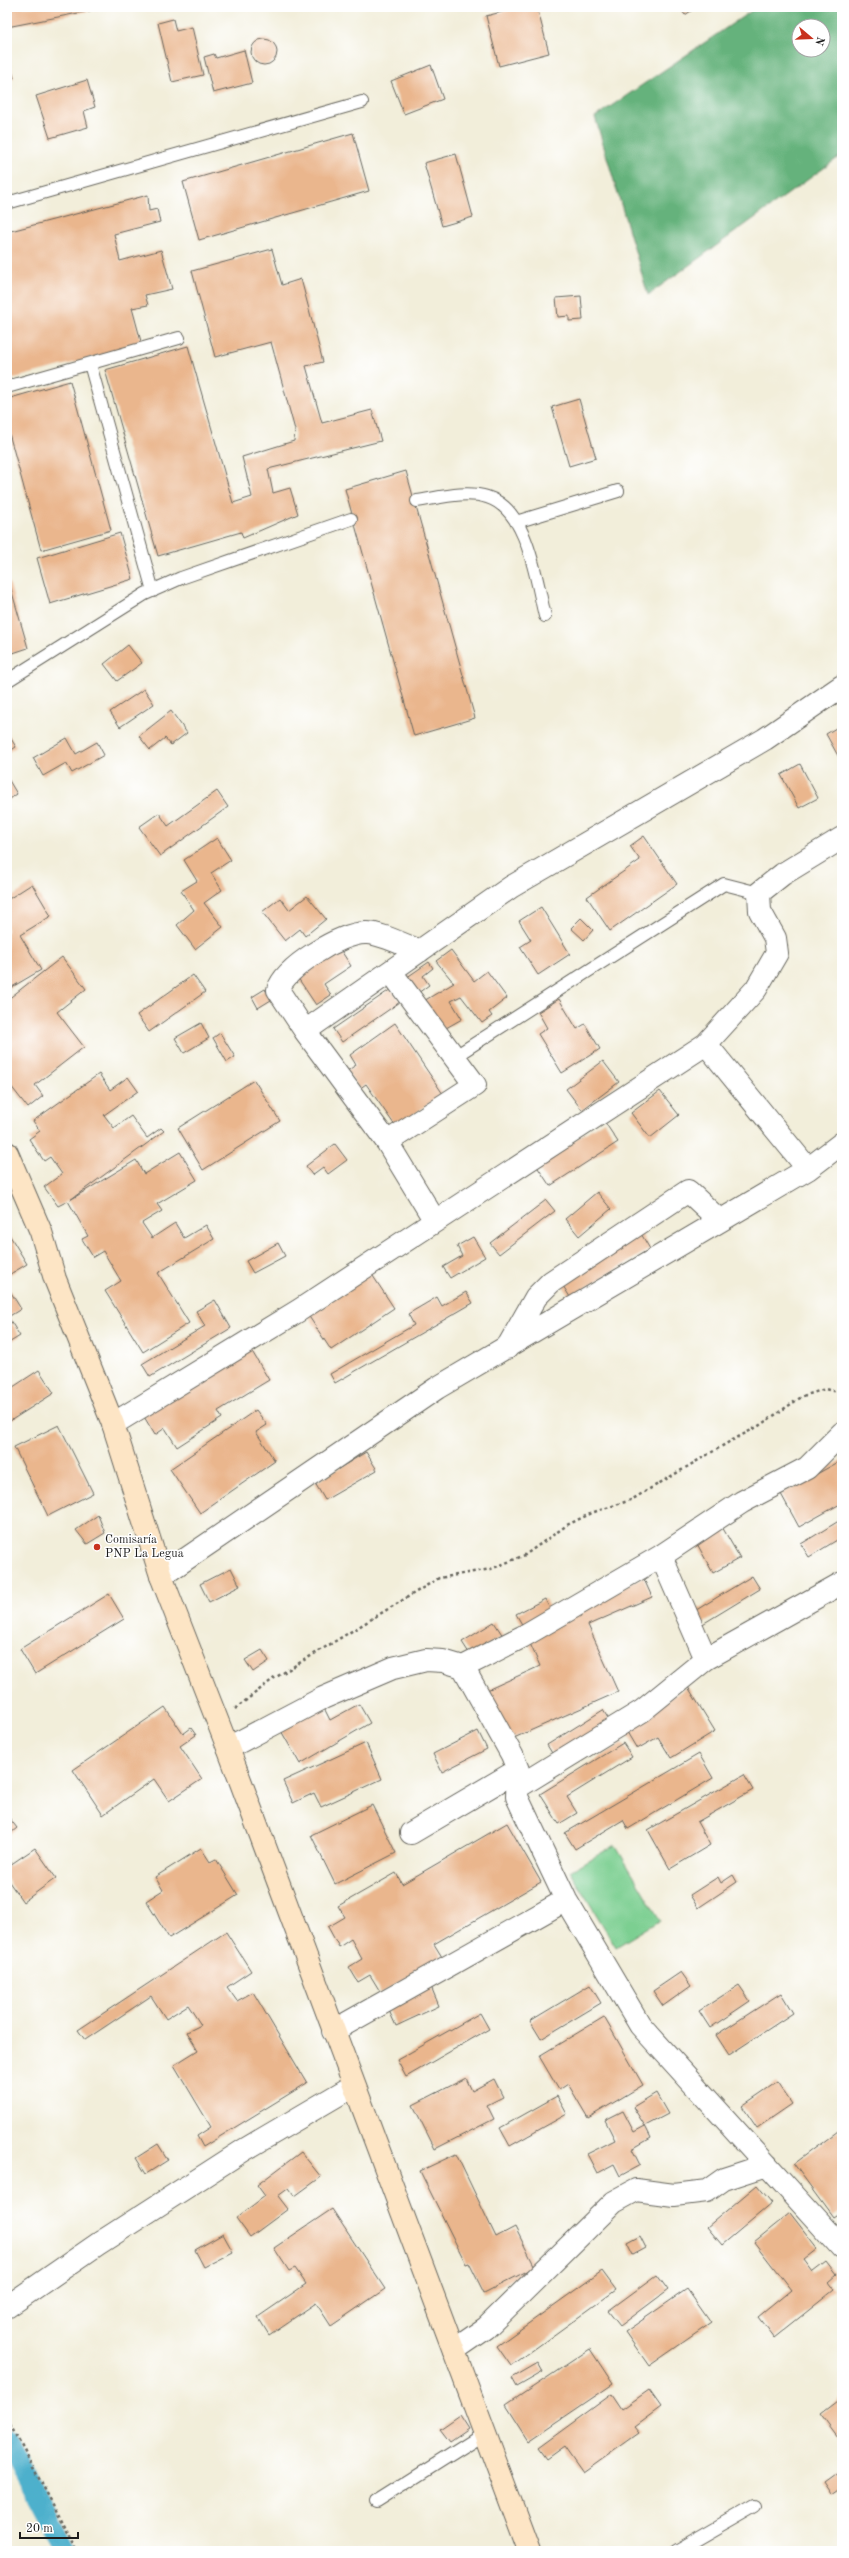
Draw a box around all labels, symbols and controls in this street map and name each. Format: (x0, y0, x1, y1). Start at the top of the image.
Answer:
north arrow (791, 18, 831, 58)
text: N (812, 35, 826, 47)
place label: Comisaría PNP La Legua (105, 1534, 184, 1560)
marker: Comisaría PNP La Legua (92, 1542, 102, 1552)
scale bar (20, 2514, 78, 2540)
text: 20 m (26, 2523, 53, 2535)

